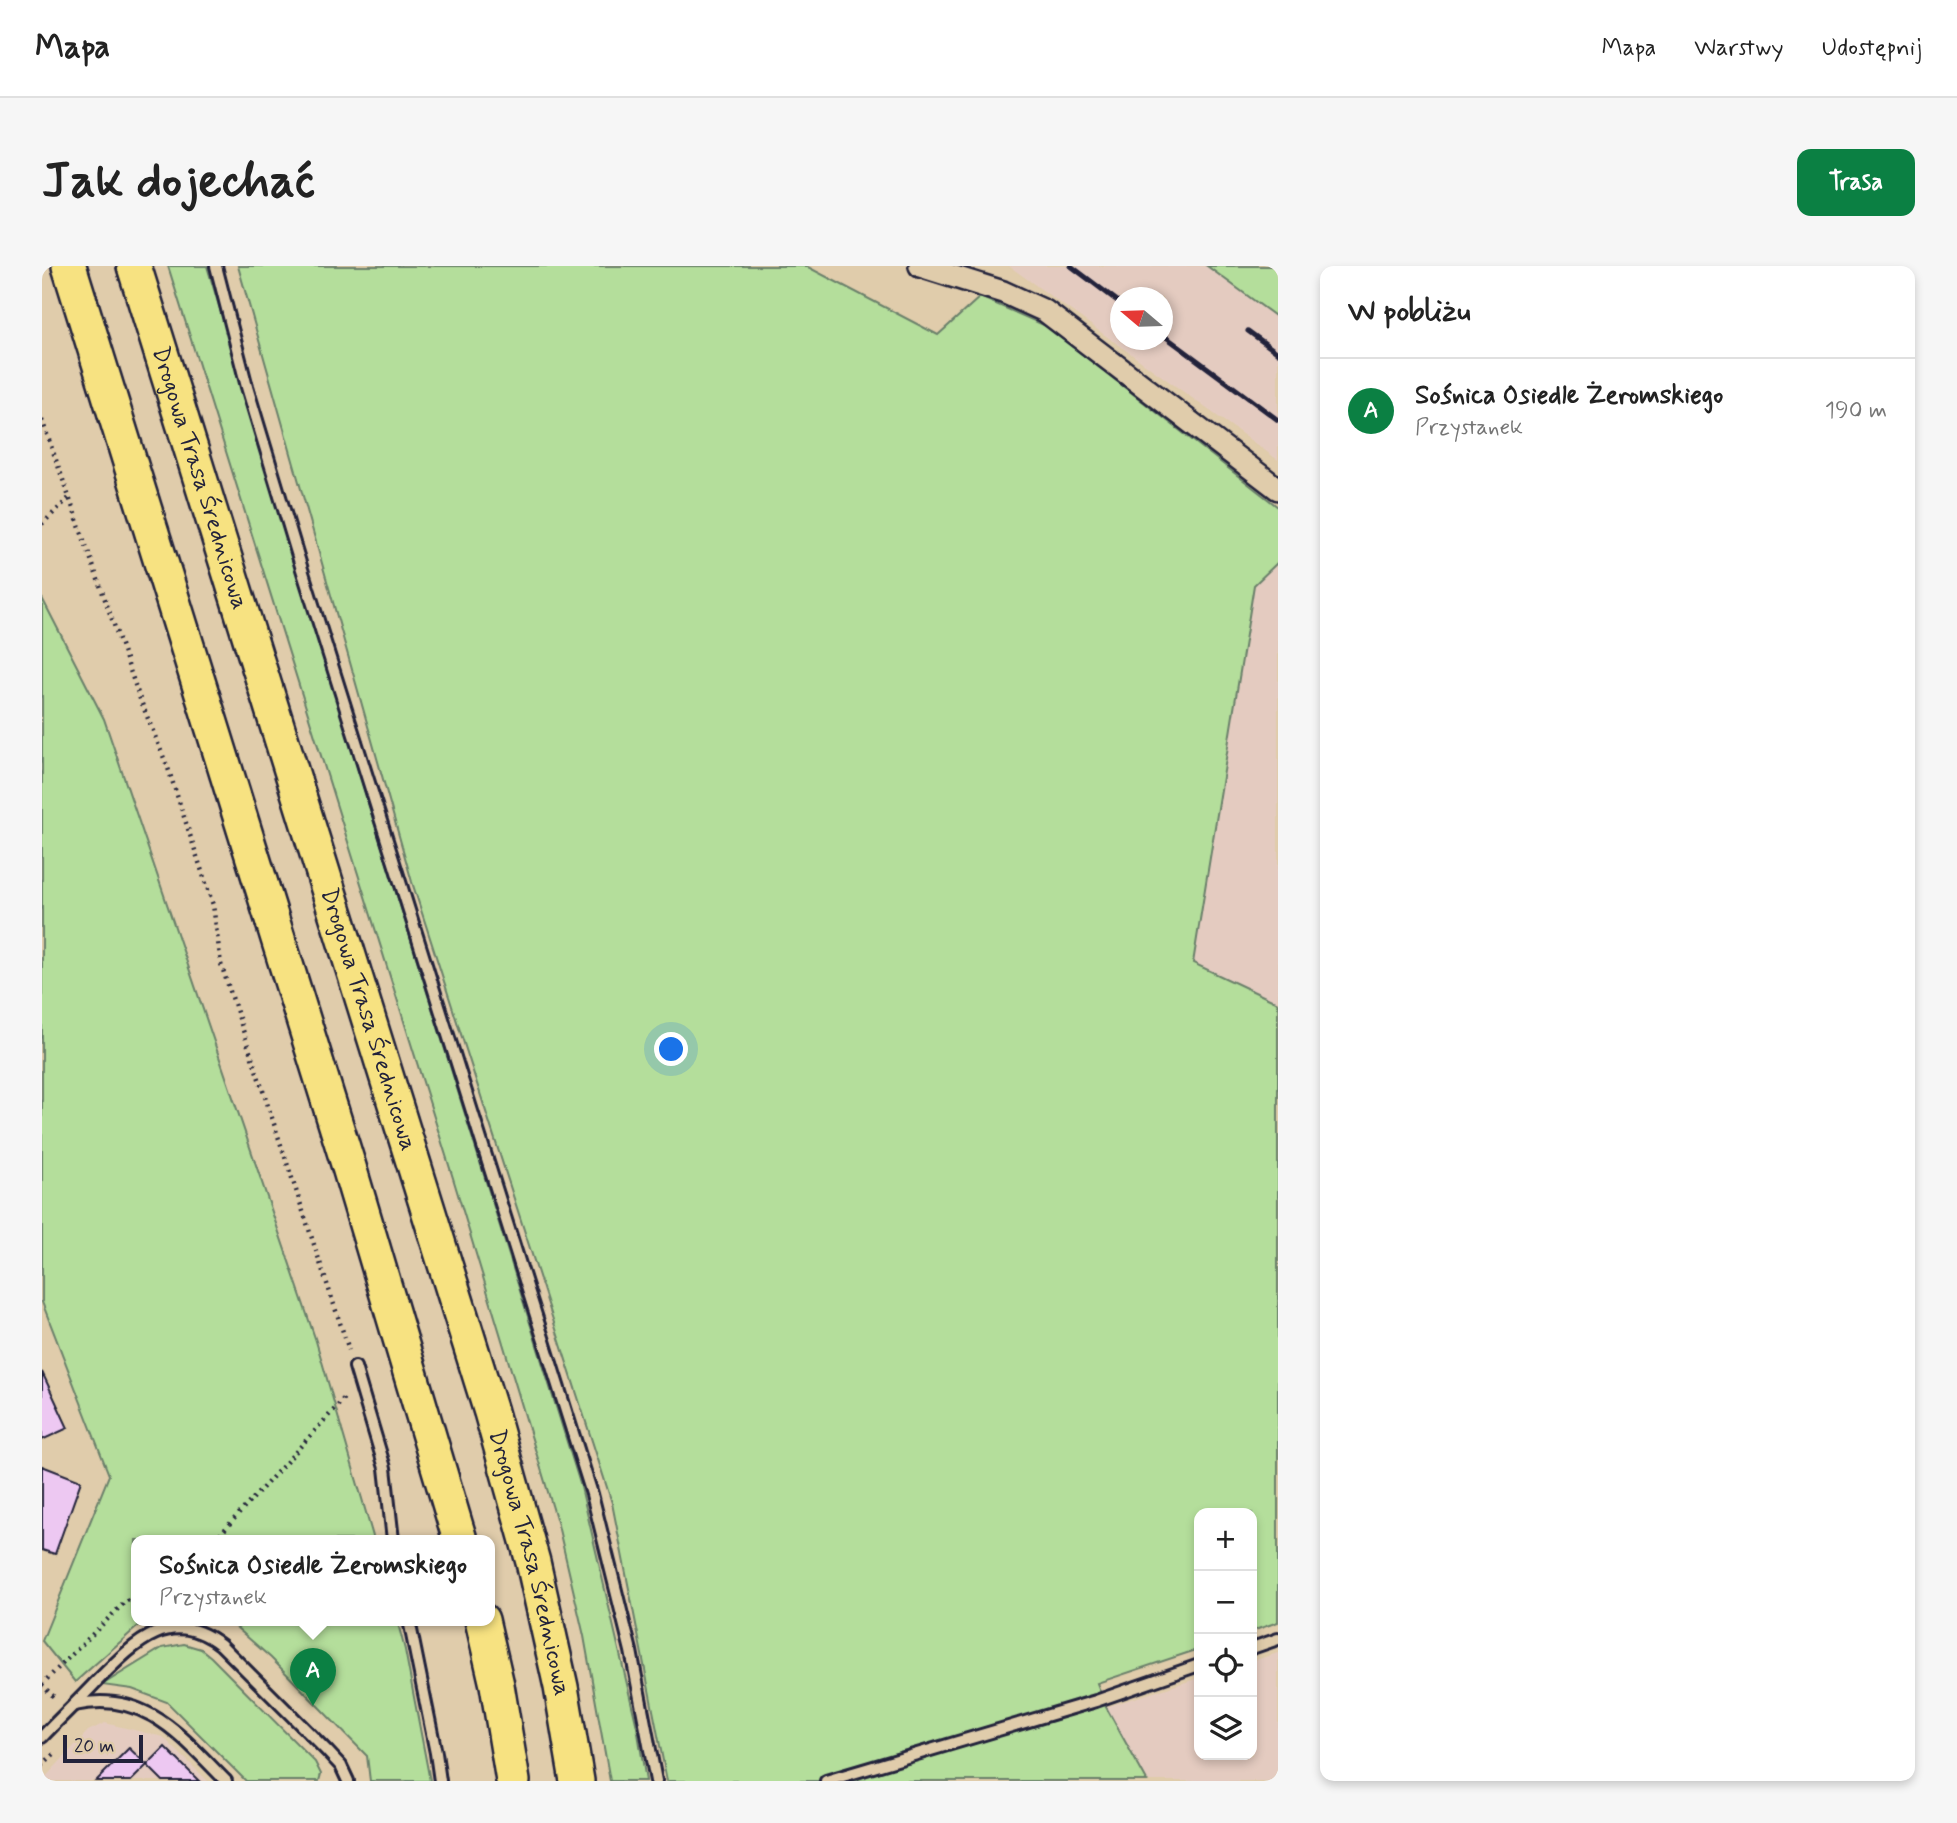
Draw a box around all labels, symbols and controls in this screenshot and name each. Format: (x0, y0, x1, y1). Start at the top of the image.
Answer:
text: Mapa (35, 26, 110, 70)
text: Mapa (1601, 33, 1656, 64)
text: Warstwy (1694, 33, 1784, 64)
text: Udostępnij (1822, 33, 1922, 64)
button: Trasa (1797, 149, 1915, 216)
text: Jak dojechać (42, 150, 315, 215)
north arrow (1110, 287, 1173, 350)
text: W pobliżu (1348, 292, 1471, 331)
street label: Drogowa Trasa Średnicowa (145, 343, 256, 613)
text: Sośnica Osiedle Żeromskiego (1415, 379, 1723, 413)
text: A (1363, 396, 1379, 426)
text: 190 m (1825, 396, 1887, 426)
text: Przystanek (1415, 413, 1523, 443)
street label: Drogowa Trasa Średnicowa (313, 884, 424, 1155)
your location (654, 1032, 688, 1066)
street label: Drogowa Trasa Średnicowa (481, 1426, 578, 1698)
map controls (1194, 1508, 1257, 1760)
button: + (1194, 1508, 1257, 1571)
popup (131, 1535, 495, 1626)
text: Sośnica Osiedle Żeromskiego (159, 1549, 467, 1583)
button: − (1194, 1571, 1257, 1634)
text: Przystanek (159, 1583, 267, 1613)
button: locate (1194, 1634, 1257, 1697)
pin: A (290, 1648, 336, 1706)
button: layers (1194, 1697, 1257, 1760)
scale bar (63, 1732, 144, 1764)
text: 20 m (74, 1734, 114, 1759)

